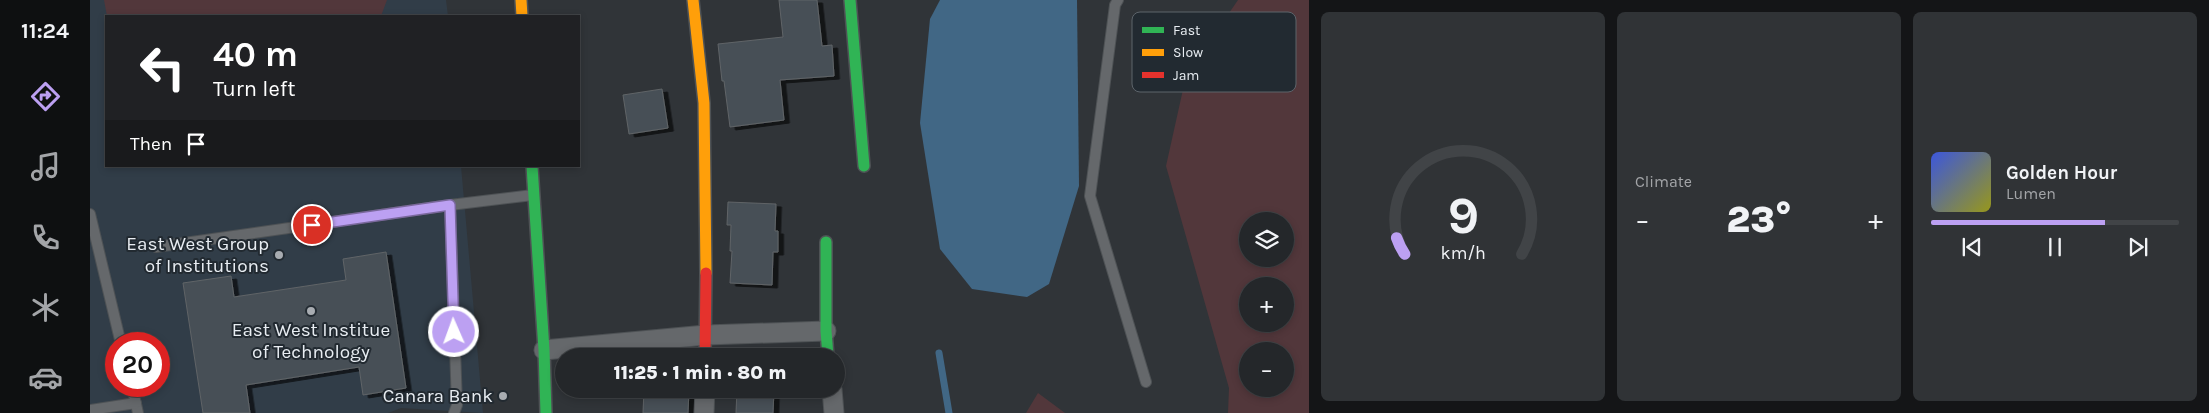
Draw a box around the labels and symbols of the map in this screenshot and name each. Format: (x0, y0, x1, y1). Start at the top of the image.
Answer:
legend (1132, 12, 1296, 92)
text: Fast (1173, 22, 1200, 39)
text: Slow (1173, 44, 1203, 61)
text: Jam (1173, 67, 1199, 84)
pin (291, 204, 333, 246)
place label: East West Group of Institutions (126, 233, 269, 277)
marker: East West Group of Institutions (273, 249, 285, 261)
marker: East West Institue of Technology (305, 305, 317, 317)
position arrow (427, 305, 479, 357)
place label: East West Institue of Technology (232, 319, 390, 363)
speed limit sign: 20 (105, 332, 170, 397)
place label: Canara Bank (383, 385, 493, 407)
marker: Canara Bank (497, 390, 509, 402)

